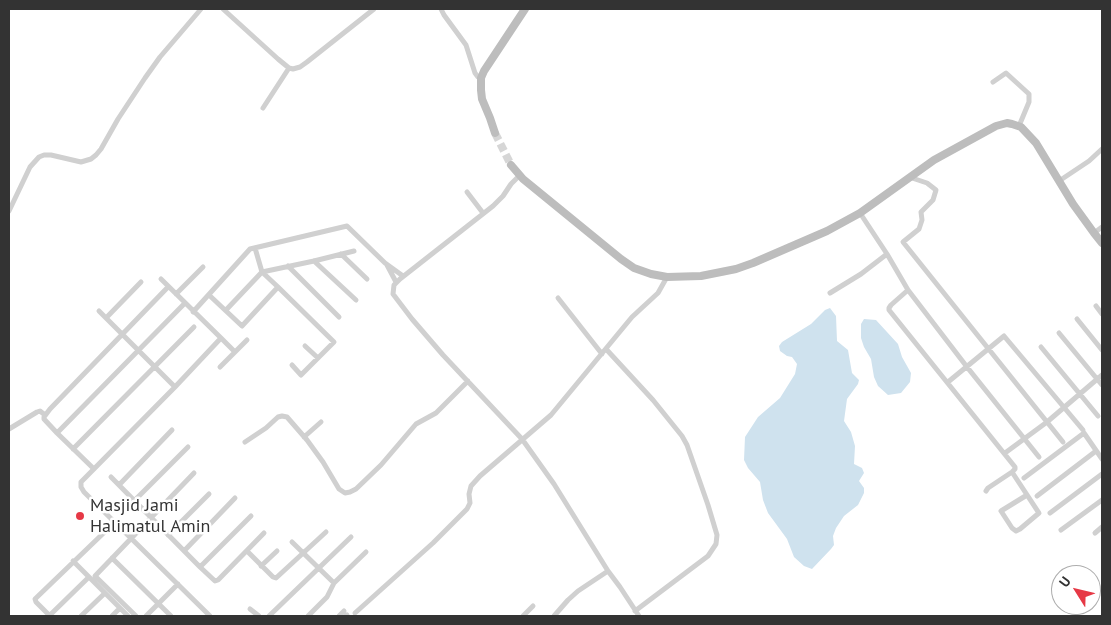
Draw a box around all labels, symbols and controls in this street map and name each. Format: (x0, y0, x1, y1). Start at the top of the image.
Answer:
place label: Masjid Jami Halimatul Amin (90, 495, 210, 538)
marker: Masjid Jami Halimatul Amin (74, 510, 86, 522)
north arrow (1051, 565, 1101, 615)
text: U (1055, 573, 1075, 591)

